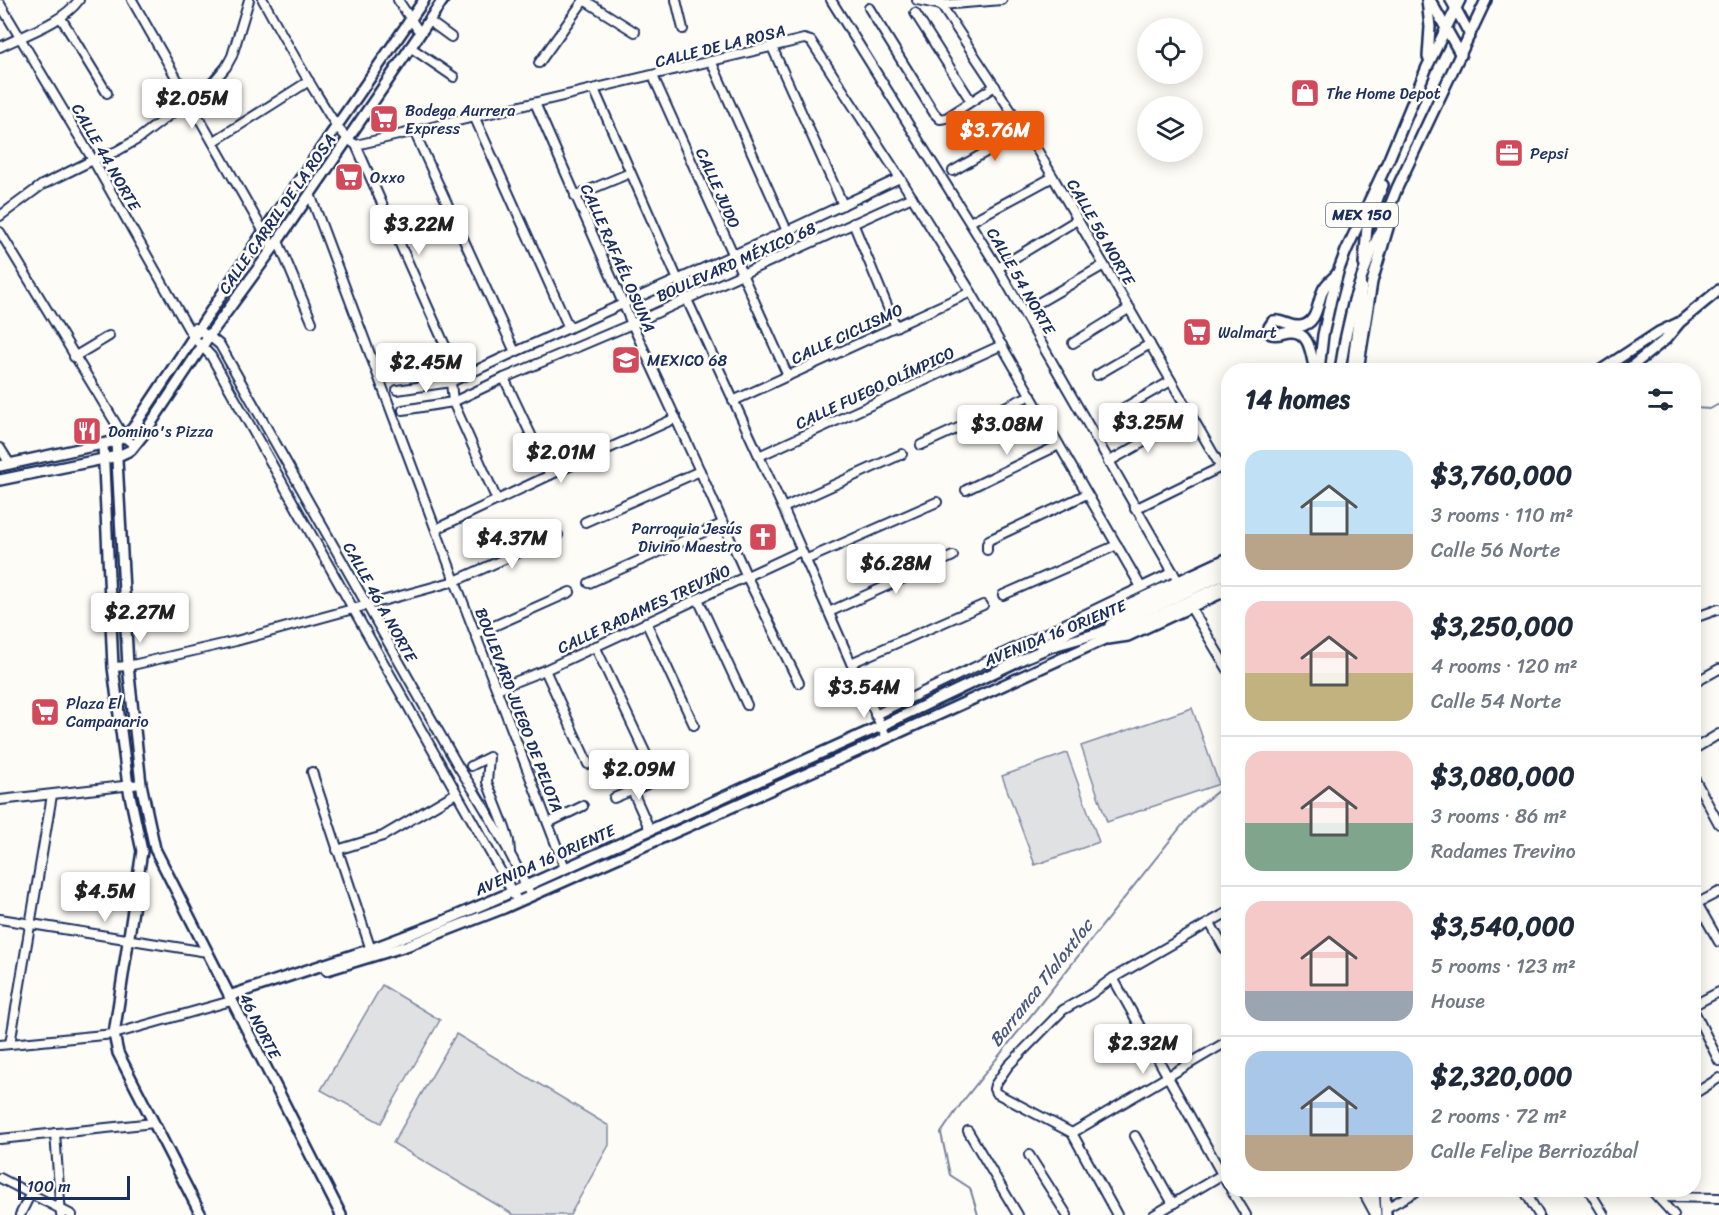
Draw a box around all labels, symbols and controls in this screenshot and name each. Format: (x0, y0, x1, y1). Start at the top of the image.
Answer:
street label: CALLE DE LA ROSA (652, 16, 788, 76)
map controls (1137, 18, 1203, 162)
button: locate (1137, 18, 1203, 84)
shop icon: The Home Depot (1289, 77, 1321, 109)
pin: $2.05M (143, 79, 241, 130)
place label: The Home Depot (1326, 79, 1441, 108)
text: $2.05M (156, 81, 228, 116)
place label: Bodega Aurrera Express (405, 96, 515, 143)
button: layers (1137, 96, 1203, 162)
street label: CALLE 44 NORTE (63, 98, 149, 217)
supermarket icon: Bodega Aurrera Express (368, 103, 400, 135)
pin: $3.76M (946, 111, 1044, 162)
text: $3.76M (960, 113, 1030, 148)
street label: CALLE CARRIL DE LA ROSA (210, 127, 344, 301)
office icon: Pepsi (1493, 137, 1525, 169)
place label: Pepsi (1530, 139, 1569, 168)
street label: CALLE JUDO (687, 143, 749, 233)
supermarket icon: Oxxo (333, 161, 365, 193)
place label: Oxxo (370, 163, 405, 192)
street label: CALLE 56 NORTE (1059, 173, 1144, 292)
street label: CALLE RAFAÉL OSUNA (572, 179, 664, 337)
road number: MEX 150 (1326, 203, 1398, 227)
pin: $3.22M (370, 205, 468, 256)
text: $3.22M (384, 207, 454, 242)
street label: BOULEVARD MÉXICO 68 (651, 214, 821, 310)
street label: CALLE 54 NORTE (978, 222, 1064, 341)
street label: CALLE CICLISMO (786, 295, 908, 373)
supermarket icon: Walmart (1181, 316, 1213, 348)
place label: Walmart (1218, 318, 1277, 347)
street label: CALLE FUEGO OLÍMPICO (790, 338, 960, 438)
pin: $2.45M (377, 343, 475, 394)
school or university icon: MEXICO 68 (610, 344, 642, 376)
text: $2.45M (390, 345, 462, 380)
place label: MEXICO 68 (647, 346, 728, 375)
text: 14 homes (1245, 376, 1350, 422)
icon: filters (1644, 383, 1677, 416)
pin: $3.25M (1099, 403, 1197, 454)
pin: $3.08M (958, 405, 1056, 456)
text: $3.25M (1113, 405, 1183, 440)
text: $3.08M (971, 407, 1043, 442)
restaurant icon: Domino's Pizza (71, 415, 103, 447)
place label: Domino's Pizza (108, 417, 214, 446)
pin: $2.01M (512, 433, 610, 484)
text: $2.01M (527, 435, 595, 470)
text: $3,760,000 (1431, 452, 1572, 498)
icon: home (1293, 474, 1365, 546)
text: 3 rooms · 110 m² (1431, 498, 1573, 533)
place label: Parroquia Jesús Divino Maestro (632, 514, 743, 561)
pin: $4.37M (463, 519, 561, 570)
text: $4.37M (477, 521, 547, 556)
church icon: Parroquia Jesús Divino Maestro (747, 521, 779, 553)
text: Calle 56 Norte (1431, 533, 1560, 568)
street label: CALLE 46 A NORTE (335, 536, 426, 669)
pin: $6.28M (847, 544, 945, 595)
text: $6.28M (861, 546, 931, 581)
street label: CALLE RADAMES TREVIÑO (552, 556, 736, 662)
street label: AVENIDA 16 ORIENTE (978, 591, 1132, 675)
pin: $2.27M (91, 593, 189, 644)
text: $2.27M (105, 595, 175, 630)
street label: BOULEVARD JUEGO DE PELOTA (467, 603, 571, 817)
text: $3,250,000 (1431, 603, 1573, 649)
icon: home (1293, 625, 1365, 697)
text: 4 rooms · 120 m² (1431, 649, 1578, 684)
pin: $3.54M (815, 668, 913, 719)
text: $3.54M (828, 670, 900, 705)
text: Calle 54 Norte (1431, 684, 1561, 719)
place label: Plaza El Campanario (66, 689, 149, 736)
supermarket icon: Plaza El Campanario (29, 696, 61, 728)
pin: $2.09M (590, 750, 688, 801)
text: $2.09M (603, 752, 675, 787)
text: $3,080,000 (1431, 753, 1575, 799)
icon: home (1293, 775, 1365, 847)
text: 3 rooms · 86 m² (1431, 799, 1567, 834)
street label: AVENIDA 16 ORIENTE (469, 816, 621, 904)
text: Radames Trevino (1431, 834, 1576, 869)
pin: $4.5M (63, 872, 147, 923)
text: $4.5M (75, 874, 135, 909)
text: $3,540,000 (1431, 903, 1575, 949)
water label: Barranca Tlaloxtloc (981, 910, 1103, 1054)
icon: home (1293, 925, 1365, 997)
text: 5 rooms · 123 m² (1431, 949, 1576, 984)
text: House (1431, 984, 1485, 1019)
street label: 46 NORTE (231, 988, 290, 1065)
pin: $2.32M (1094, 1024, 1192, 1075)
text: $2.32M (1108, 1026, 1178, 1061)
text: $2,320,000 (1431, 1053, 1573, 1099)
icon: home (1293, 1075, 1365, 1147)
text: 2 rooms · 72 m² (1431, 1099, 1567, 1134)
text: Calle Felipe Berriozábal (1431, 1134, 1639, 1169)
text: 100 m (27, 1172, 71, 1201)
scale bar (18, 1173, 130, 1200)

